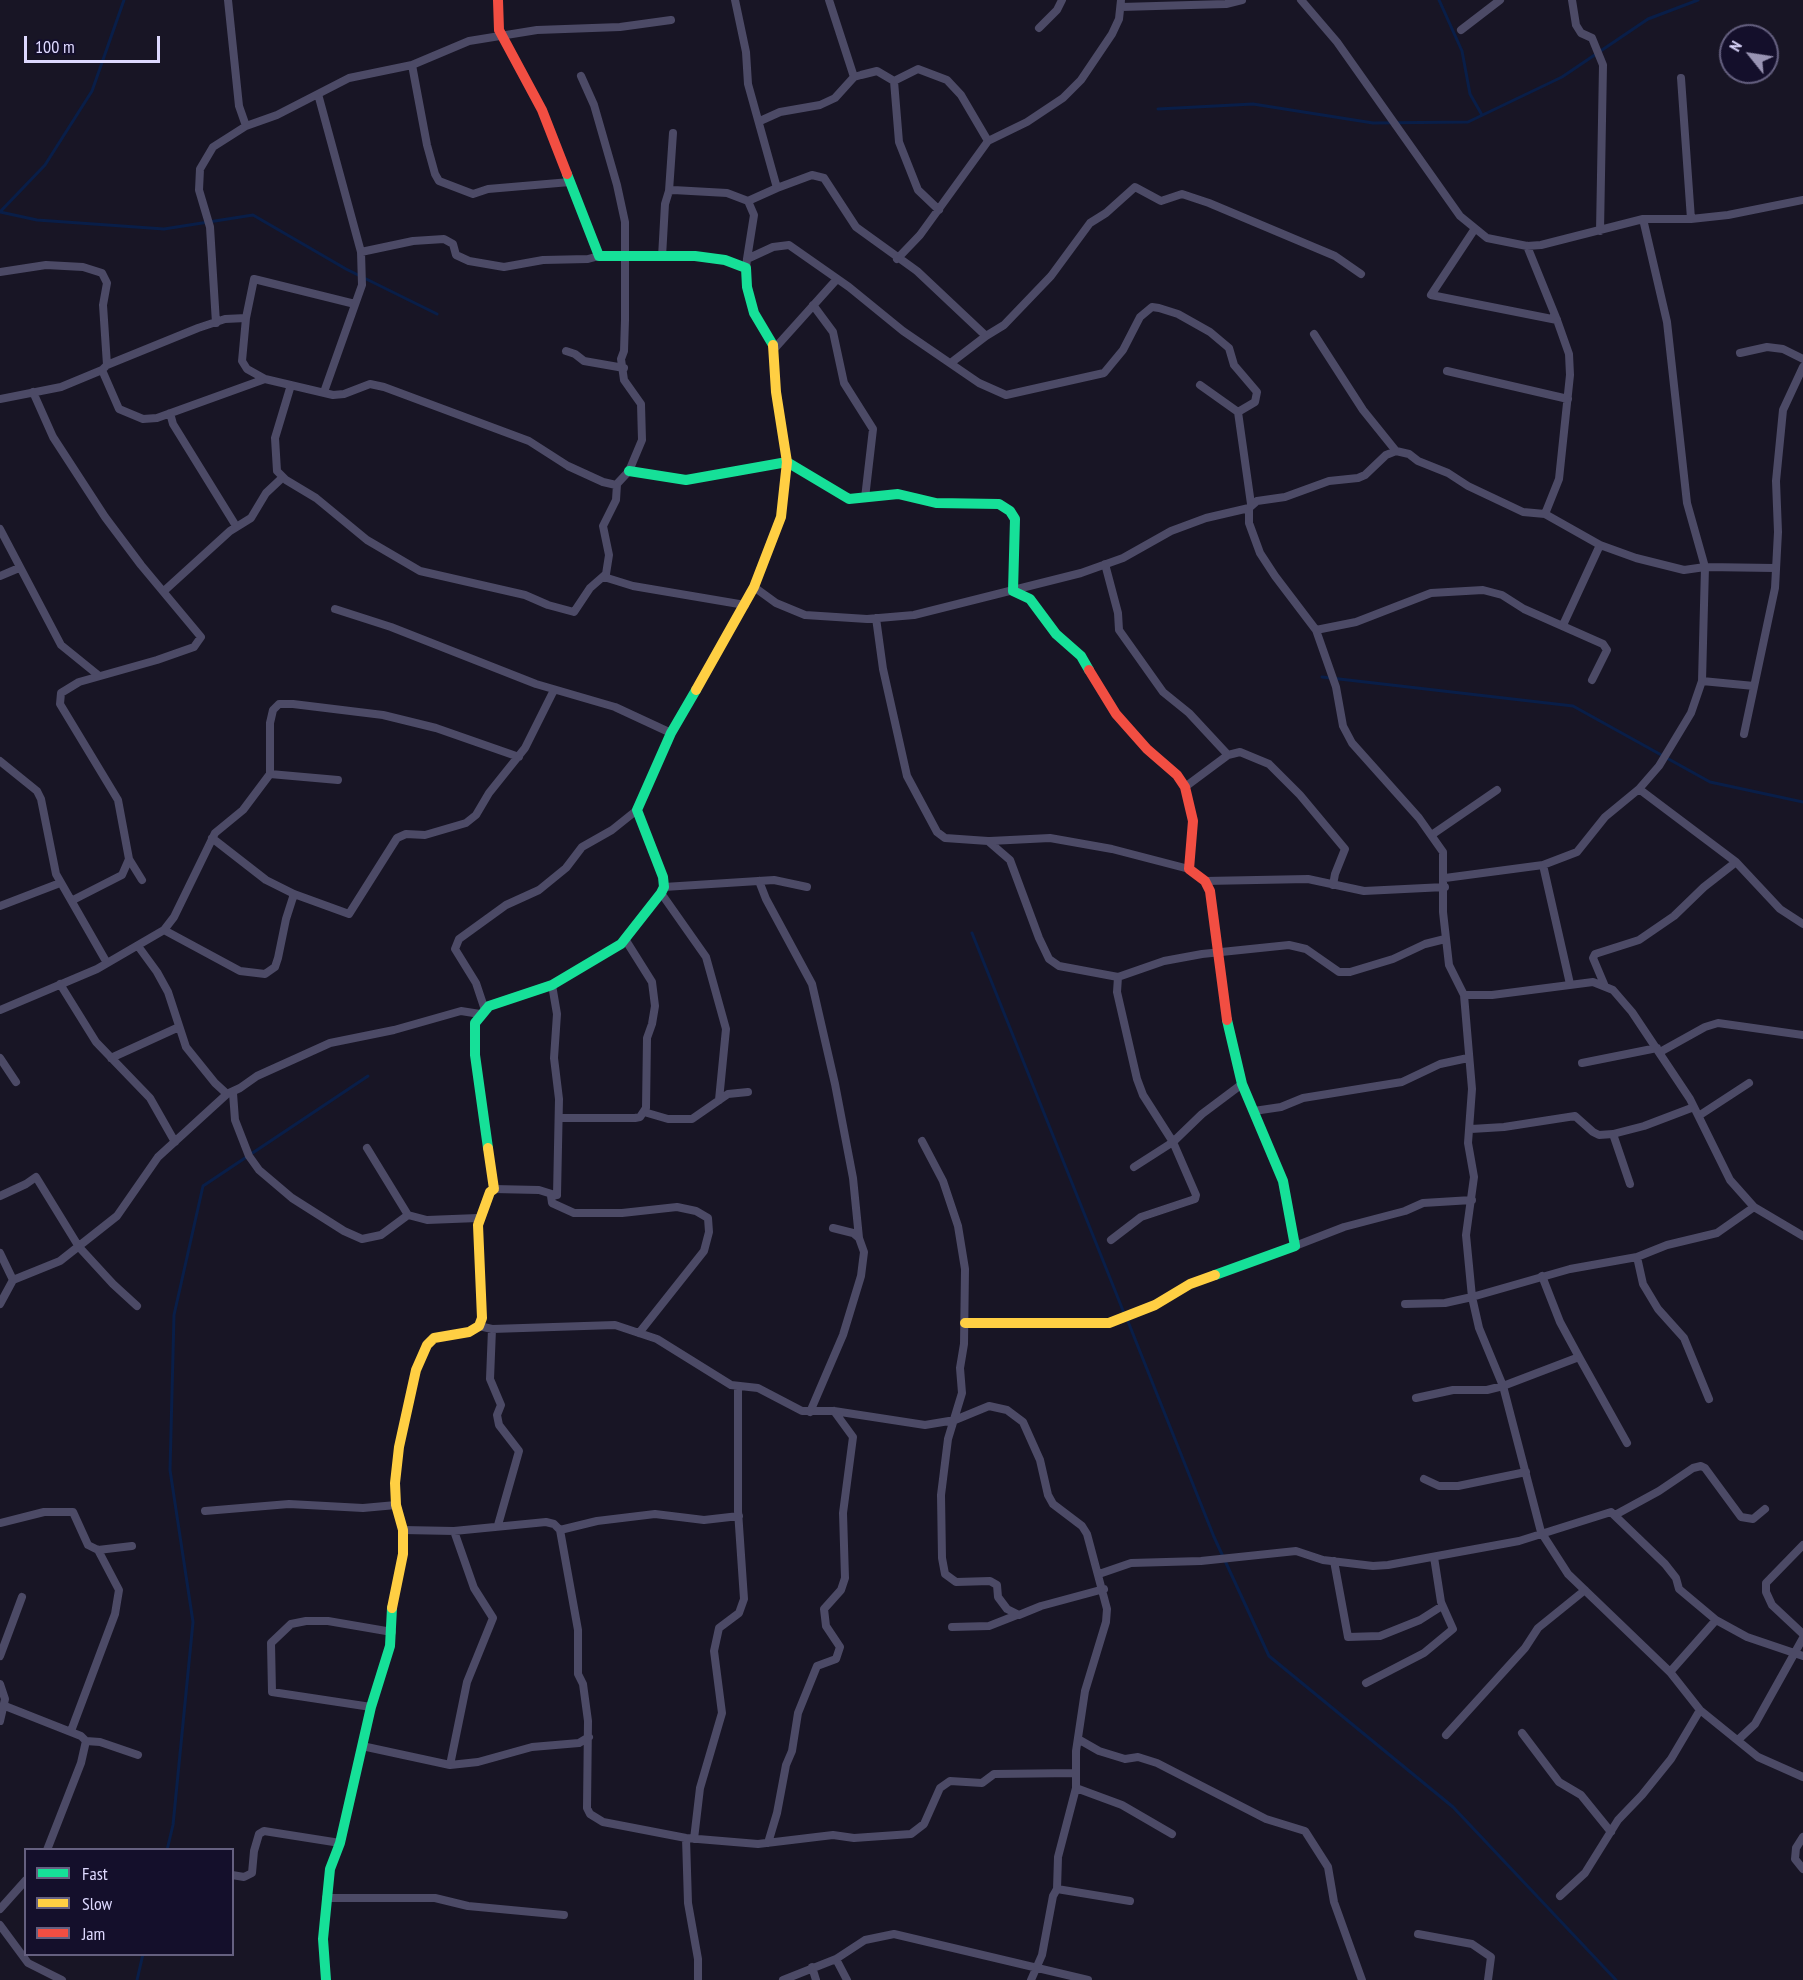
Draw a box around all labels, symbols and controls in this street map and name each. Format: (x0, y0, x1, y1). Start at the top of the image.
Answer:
scale bar (27, 24, 164, 62)
north arrow (1719, 24, 1779, 84)
text: 100 m (35, 35, 75, 58)
text: N (1724, 37, 1746, 55)
legend (24, 1848, 234, 1956)
text: Fast (82, 1862, 108, 1885)
text: Slow (82, 1892, 112, 1915)
text: Jam (82, 1922, 105, 1945)

